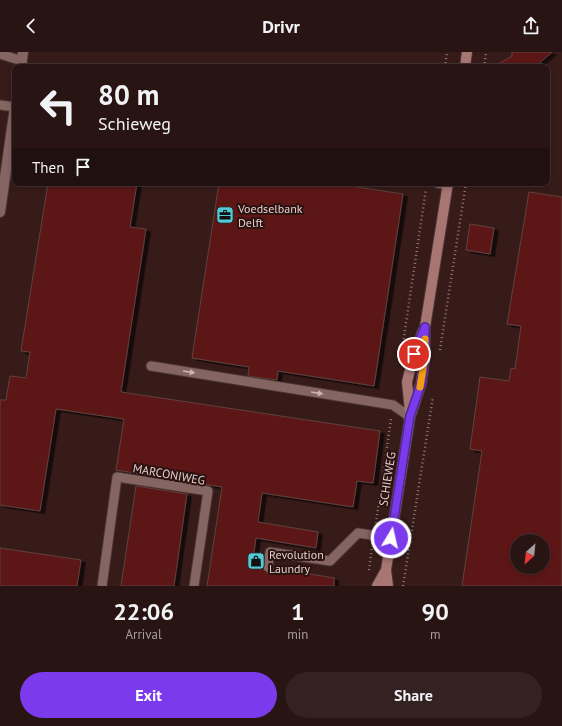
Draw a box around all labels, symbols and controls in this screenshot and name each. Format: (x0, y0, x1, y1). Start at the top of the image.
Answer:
icon: back (20, 15, 42, 37)
text: Drivr (262, 15, 300, 38)
icon: share (520, 15, 542, 37)
text: 80 m (98, 76, 159, 113)
icon: left (32, 80, 84, 132)
text: Schieweg (98, 112, 171, 135)
icon: arrive (72, 156, 94, 178)
text: Then (32, 158, 64, 177)
place label: Voedselbank Delft (237, 201, 303, 230)
office icon: Voedselbank Delft (215, 205, 235, 225)
pin (397, 337, 431, 371)
icon: arrive (403, 343, 425, 365)
one-way arrow (183, 369, 195, 375)
one-way arrow (311, 390, 323, 396)
street label: SCHIEWEG (375, 451, 399, 507)
street label: MARCONIWEG (132, 460, 206, 488)
position arrow (370, 517, 412, 559)
north arrow (510, 534, 550, 574)
map controls (510, 534, 550, 574)
place label: Revolution Laundry (269, 547, 324, 576)
shop icon: Revolution Laundry (246, 551, 266, 571)
text: 22:06 (113, 596, 174, 627)
text: 1 (291, 596, 305, 627)
text: 90 (422, 596, 449, 627)
text: Arrival (125, 626, 162, 643)
text: min (287, 626, 308, 643)
text: m (430, 626, 440, 643)
button: Exit (20, 672, 277, 718)
button: Share (285, 672, 542, 718)

